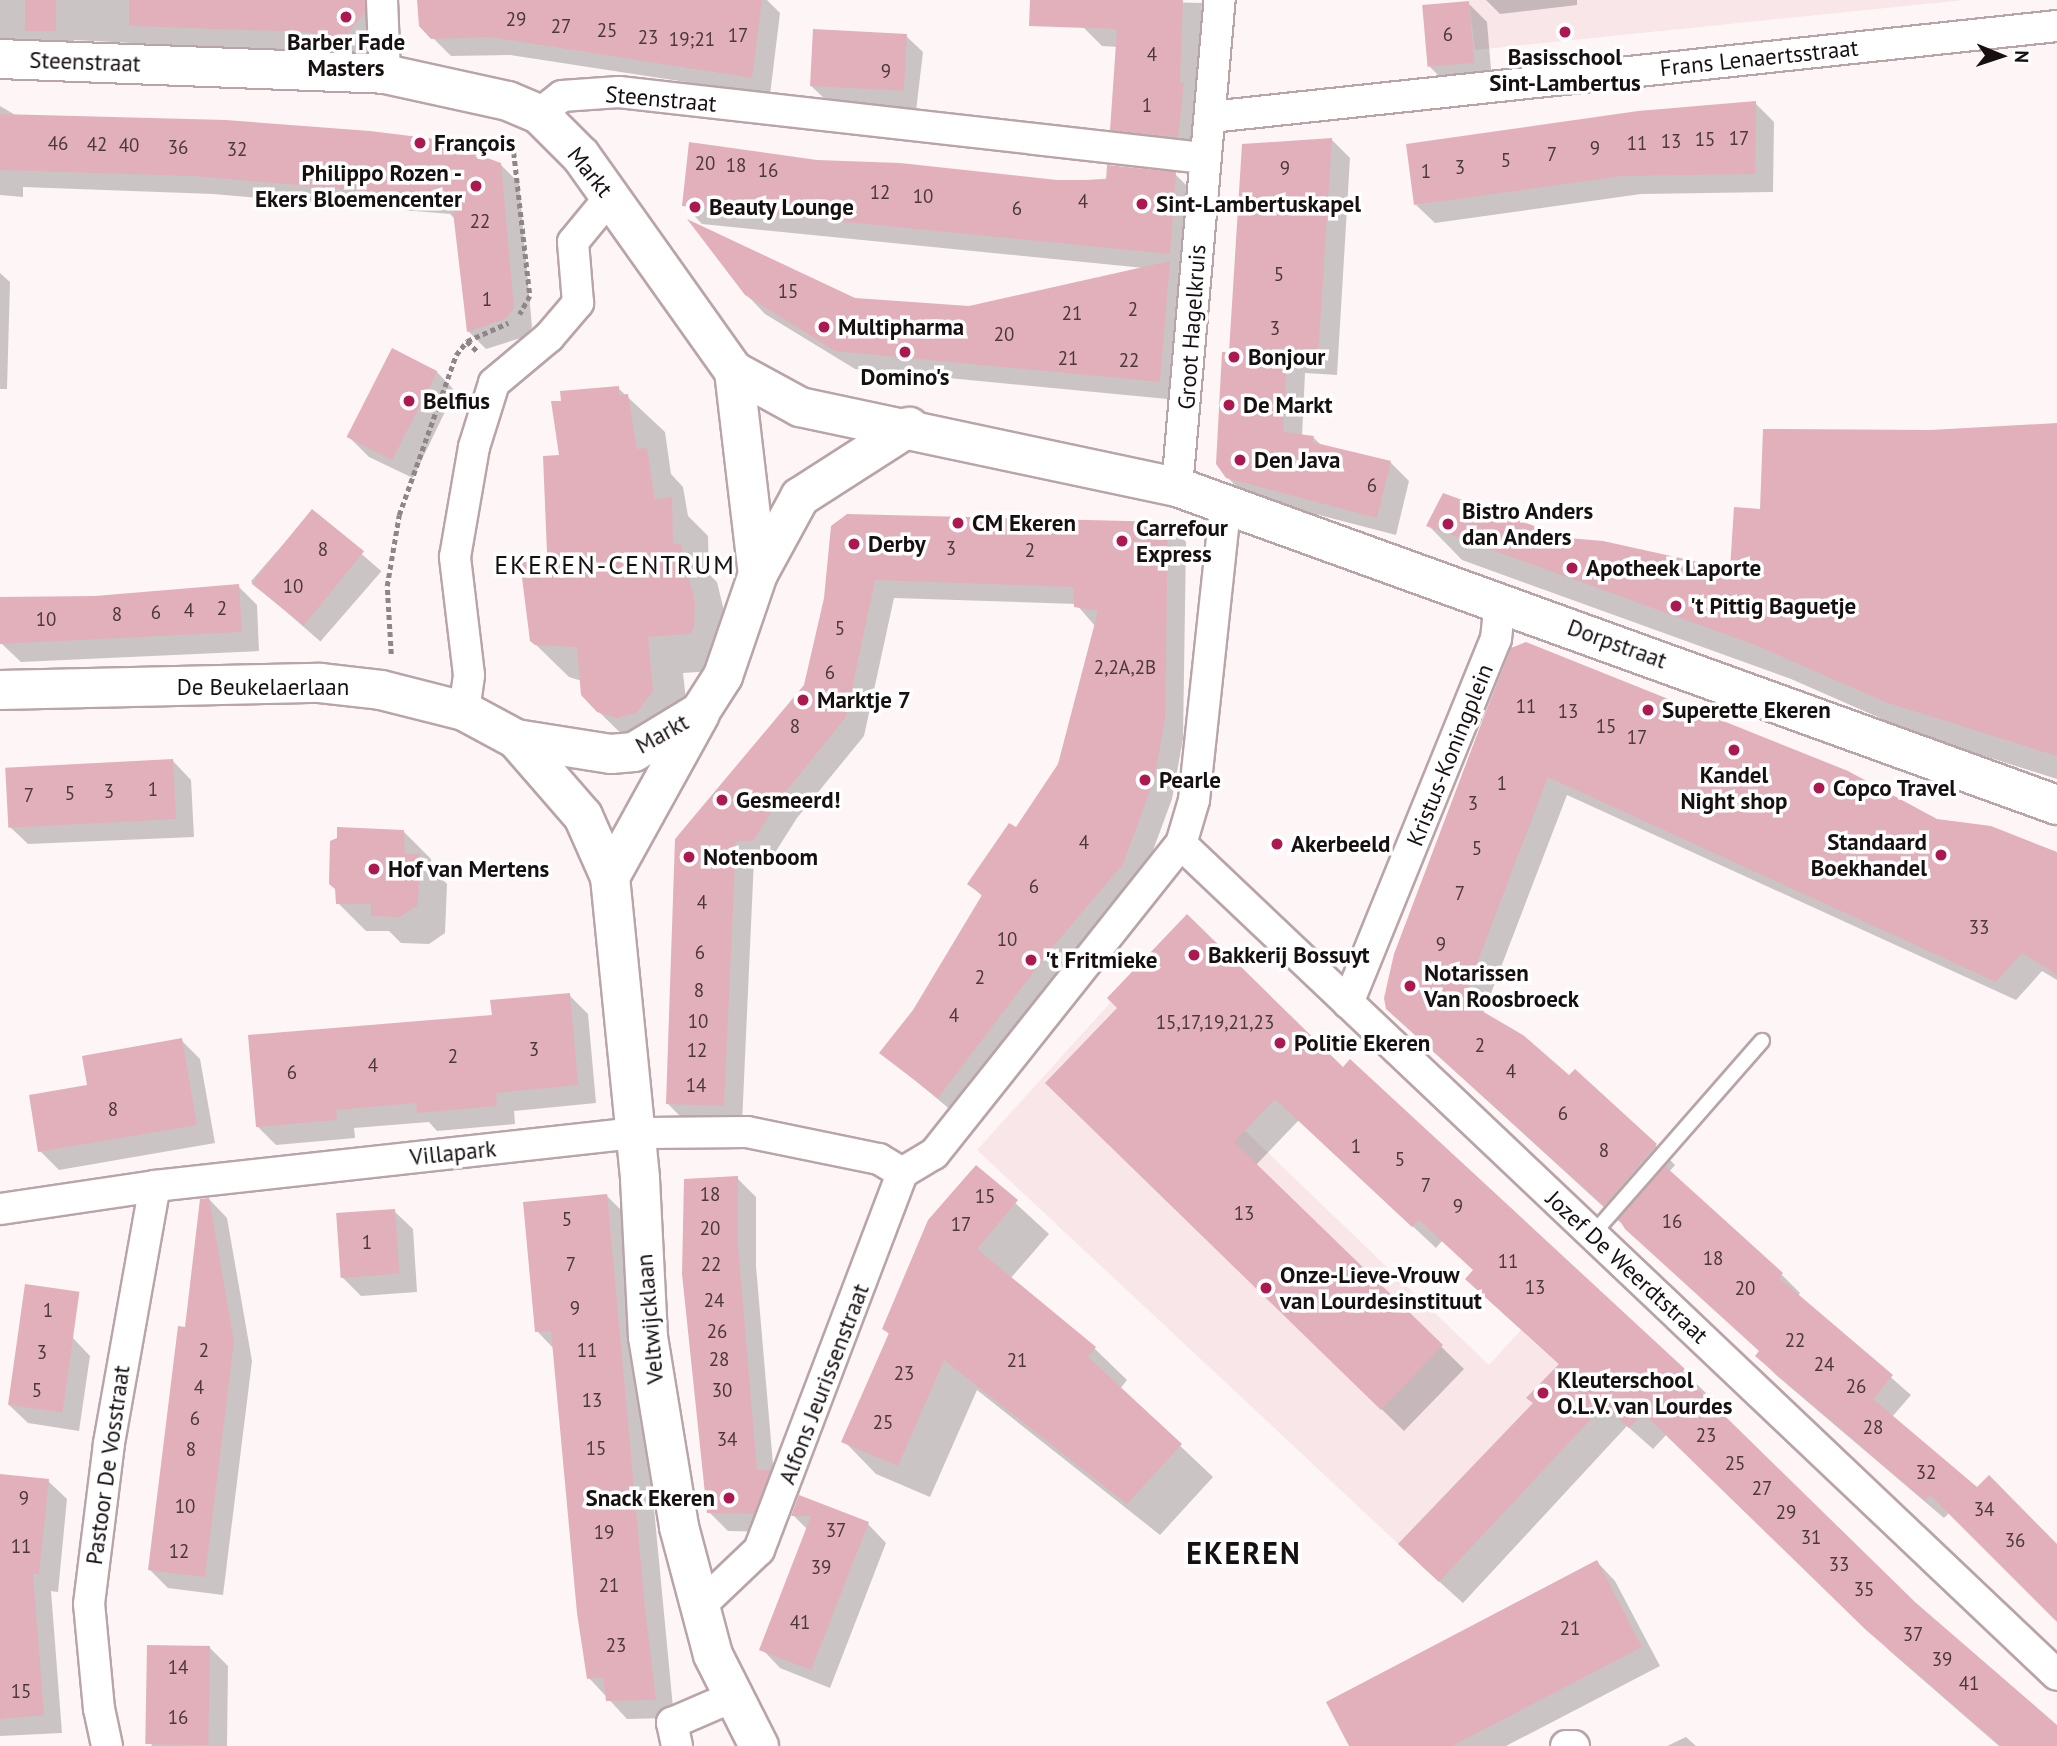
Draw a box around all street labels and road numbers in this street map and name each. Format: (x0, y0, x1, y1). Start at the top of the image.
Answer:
street label: Frans Lenaertsstraat (1658, 34, 1860, 82)
street label: Steenstraat (29, 46, 141, 78)
street label: Steenstraat (604, 80, 718, 118)
street label: Markt (562, 141, 618, 203)
street label: Groot Hagelkruis (1172, 244, 1212, 410)
street label: Dorpstraat (1564, 613, 1670, 675)
street label: Kristus-Koningplein (1401, 660, 1499, 850)
street label: De Beukelaerlaan (177, 673, 349, 701)
street label: Markt (631, 708, 693, 760)
street label: Villapark (408, 1135, 498, 1171)
street label: Jozef De Weerdtstraat (1540, 1185, 1714, 1349)
street label: Veltwijcklaan (631, 1253, 669, 1385)
street label: Alfons Jeurissenstraat (773, 1280, 875, 1488)
street label: Pastoor De Vosstraat (80, 1363, 136, 1567)

